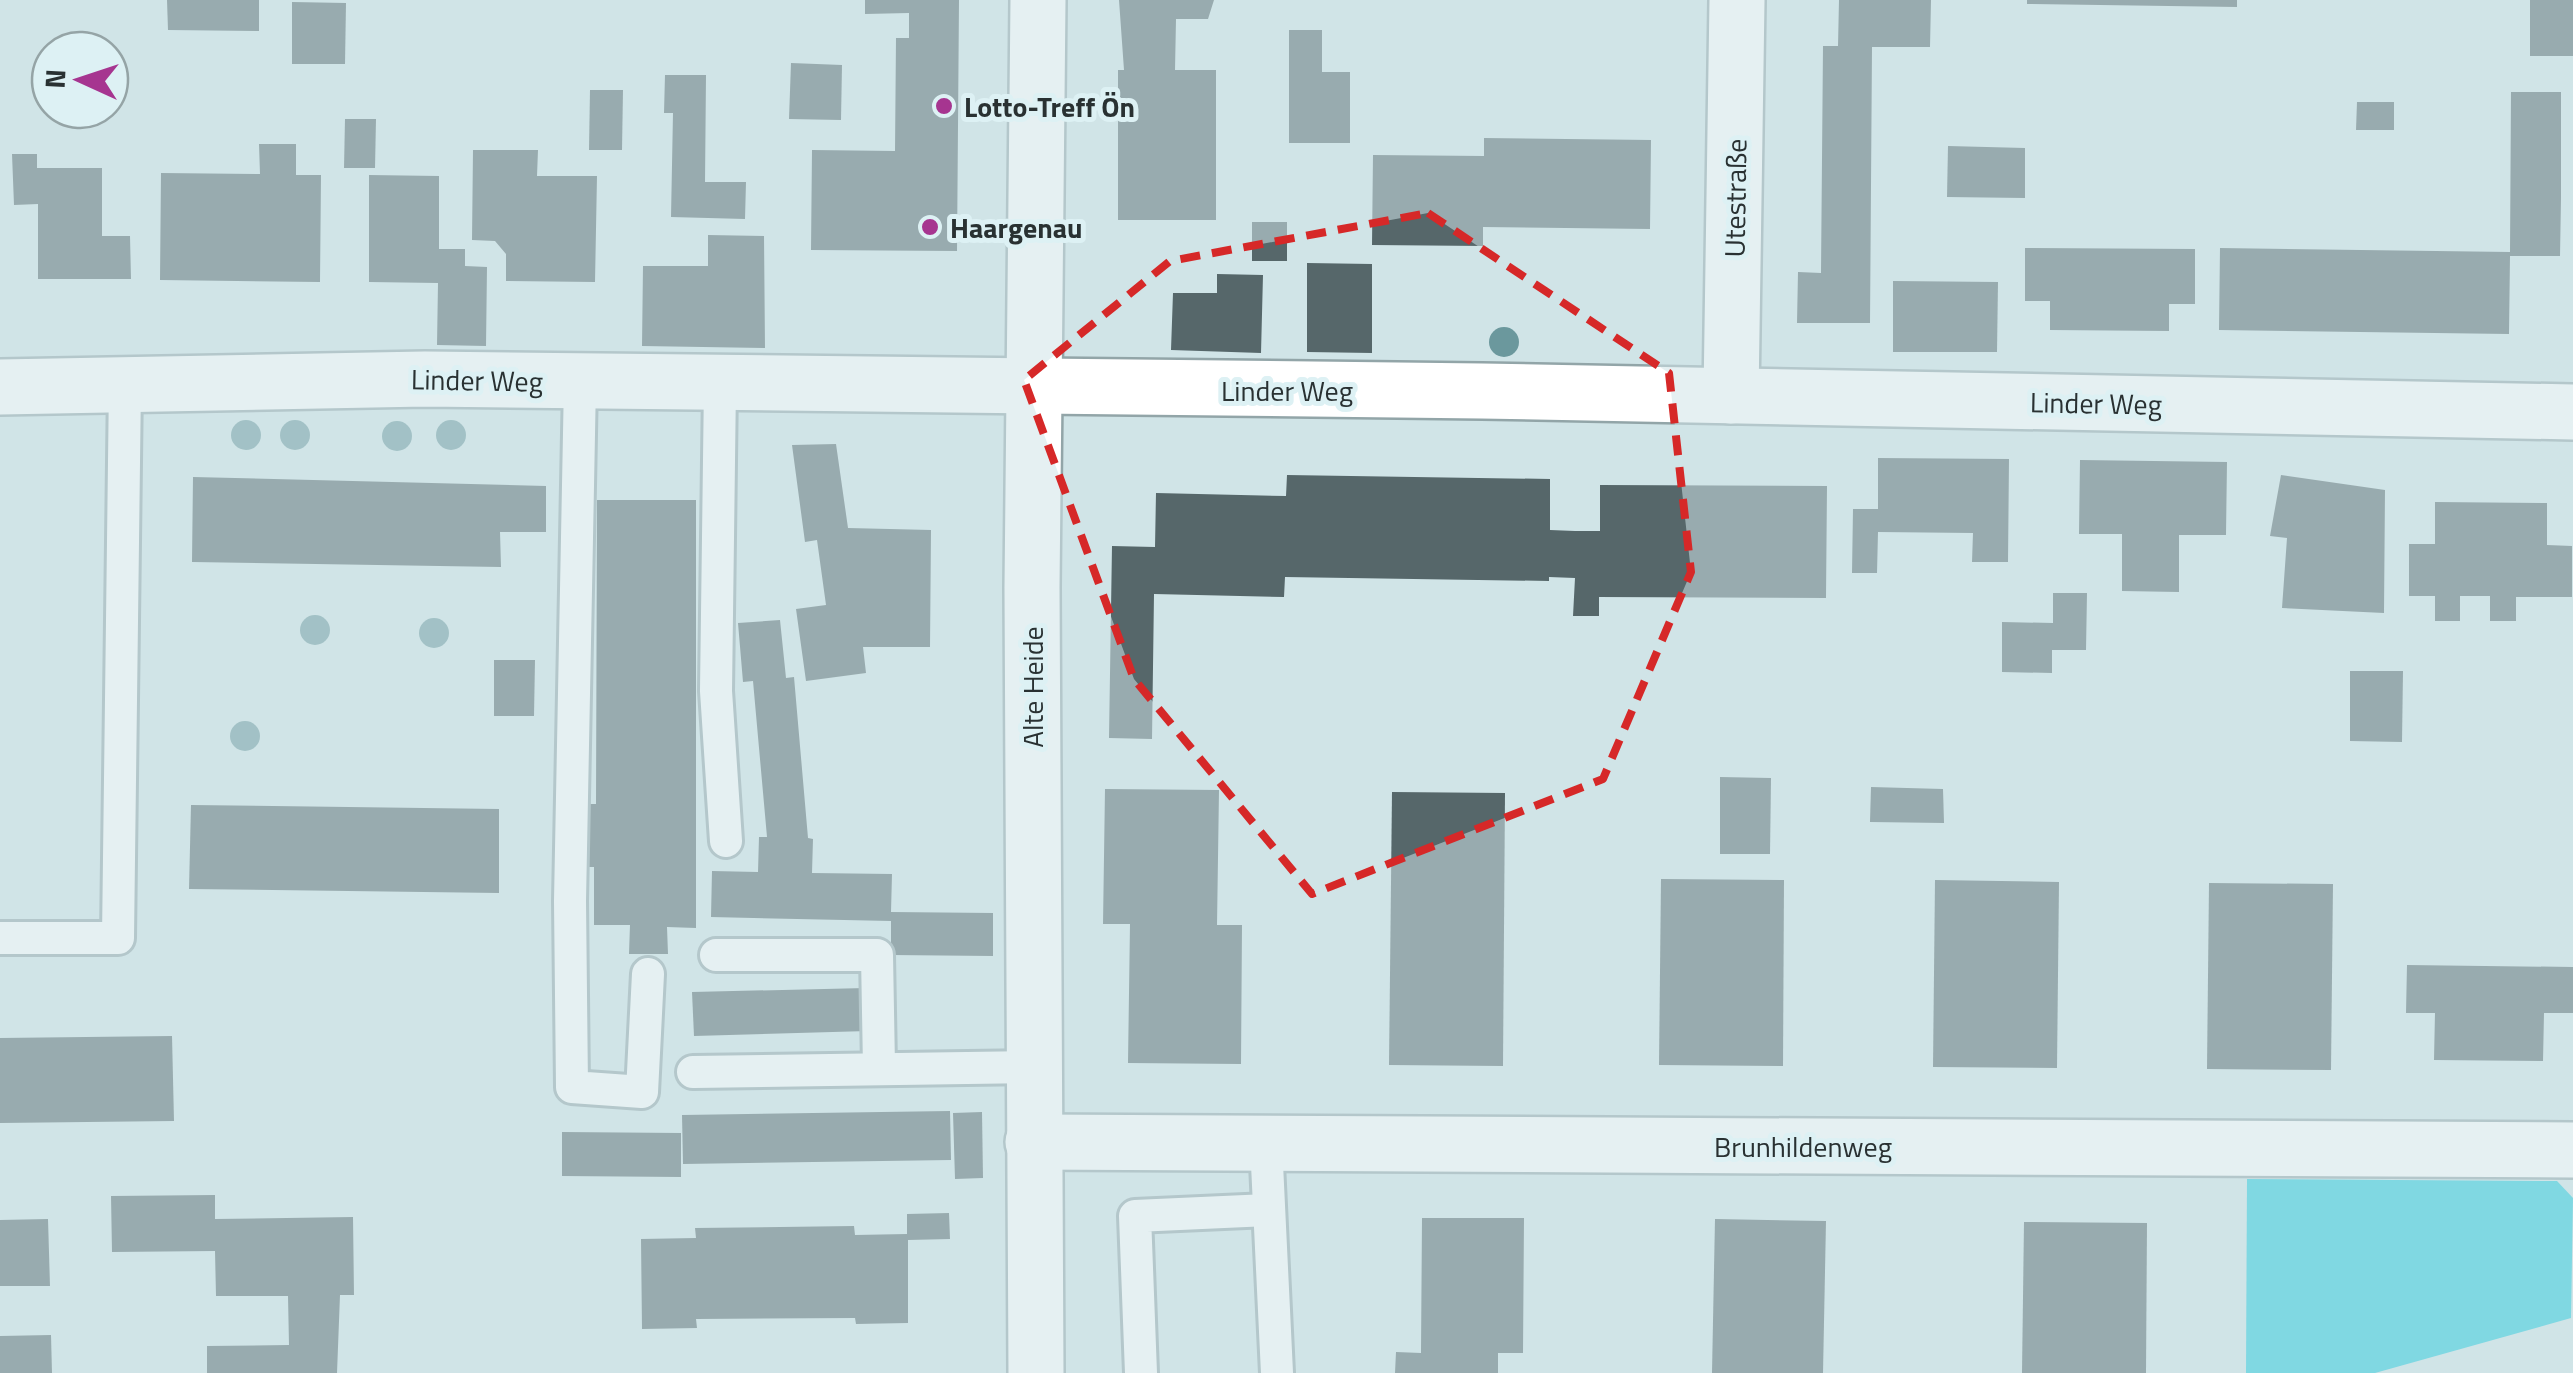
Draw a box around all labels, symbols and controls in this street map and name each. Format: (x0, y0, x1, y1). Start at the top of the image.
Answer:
north arrow (30, 30, 130, 130)
text: N (33, 68, 77, 89)
place label: Lotto-Treff Ön (964, 85, 1135, 128)
marker: Lotto-Treff Ön (933, 95, 955, 117)
street label: Utestraße (1712, 138, 1758, 258)
place label: Haargenau (950, 206, 1083, 249)
marker: Haargenau (919, 216, 941, 238)
street label: Linder Weg (411, 357, 543, 403)
street label: Linder Weg (1221, 369, 1353, 412)
street label: Linder Weg (2030, 380, 2162, 426)
street label: Alte Heide (1011, 626, 1054, 748)
street label: Brunhildenweg (1714, 1125, 1892, 1168)

